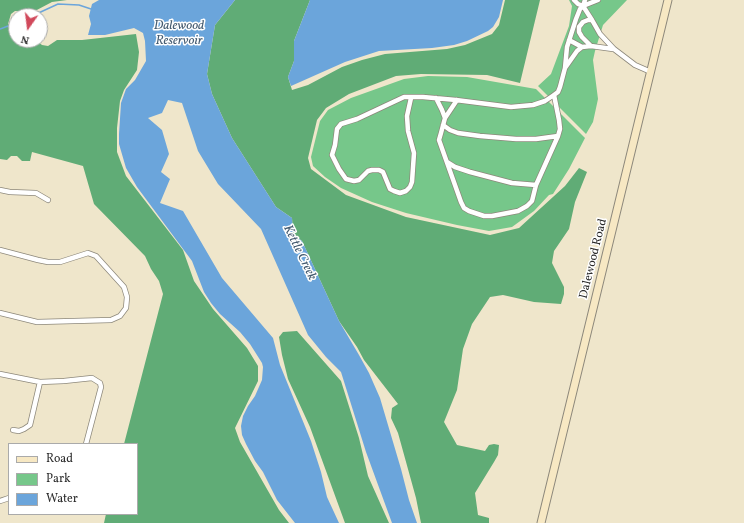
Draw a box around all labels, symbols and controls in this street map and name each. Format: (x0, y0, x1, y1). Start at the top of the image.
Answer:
north arrow (8, 8, 48, 48)
water label: Dalewood Reservoir (154, 19, 204, 50)
text: N (20, 31, 31, 47)
street label: Dalewood Road (577, 217, 611, 301)
water label: Kettle Creek (279, 223, 319, 283)
legend (8, 443, 138, 515)
text: Road (46, 451, 73, 467)
text: Park (46, 471, 71, 487)
text: Water (46, 491, 78, 507)

